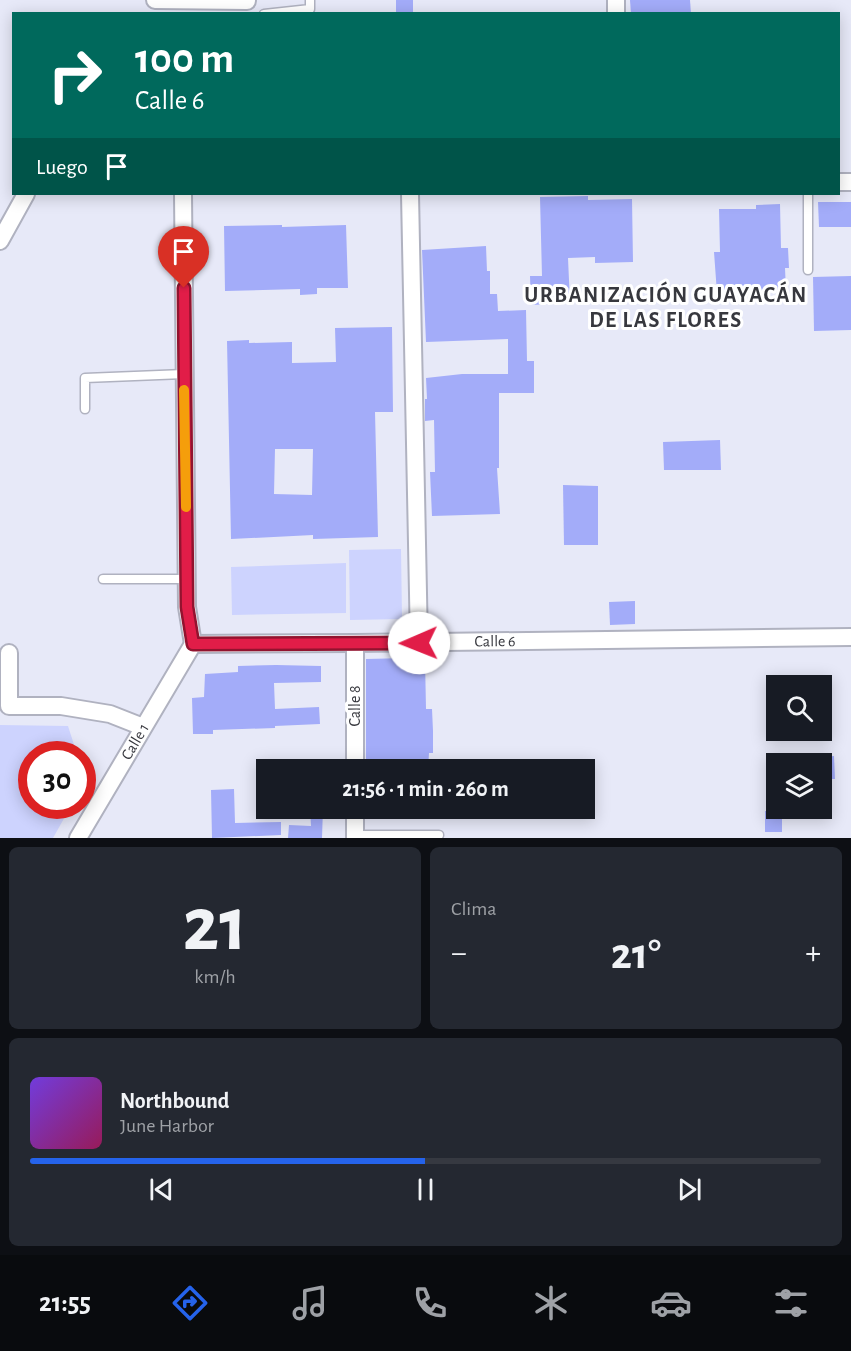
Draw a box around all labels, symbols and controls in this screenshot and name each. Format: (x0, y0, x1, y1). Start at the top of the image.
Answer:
icon: right (36, 36, 114, 114)
text: 100 m (135, 38, 234, 80)
text: Calle 6 (135, 87, 204, 114)
icon: arrive (100, 150, 133, 183)
text: Luego (36, 156, 88, 178)
pin (158, 226, 209, 288)
icon: arrive (167, 235, 200, 268)
district label: URBANIZACIÓN GUAYACÁN DE LAS FLORES (524, 281, 808, 331)
position arrow (387, 611, 451, 675)
street label: Calle 6 (474, 633, 516, 650)
map controls (766, 675, 832, 819)
button: search (766, 675, 832, 741)
street label: Calle 8 (347, 685, 363, 727)
street label: Calle 1 (118, 721, 152, 763)
speed limit sign: 30 (18, 741, 96, 819)
button: layers (766, 753, 832, 819)
text: 21:56 · 1 min · 260 m (342, 778, 509, 800)
text: 21 (183, 887, 247, 965)
text: Clima (451, 899, 496, 919)
text: 21° (611, 932, 661, 977)
text: − (451, 937, 467, 970)
text: + (805, 937, 821, 970)
text: km/h (194, 967, 236, 987)
text: Northbound (120, 1090, 229, 1112)
text: June Harbor (120, 1116, 214, 1136)
icon: previous (145, 1173, 178, 1206)
icon: pause (409, 1173, 442, 1206)
icon: next (673, 1173, 706, 1206)
icon: directions (169, 1282, 211, 1324)
icon: music (289, 1282, 331, 1324)
icon: phone (409, 1282, 451, 1324)
icon: climate (530, 1282, 572, 1324)
icon: car (650, 1282, 692, 1324)
icon: filters (770, 1282, 812, 1324)
text: 21:55 (39, 1289, 91, 1316)

